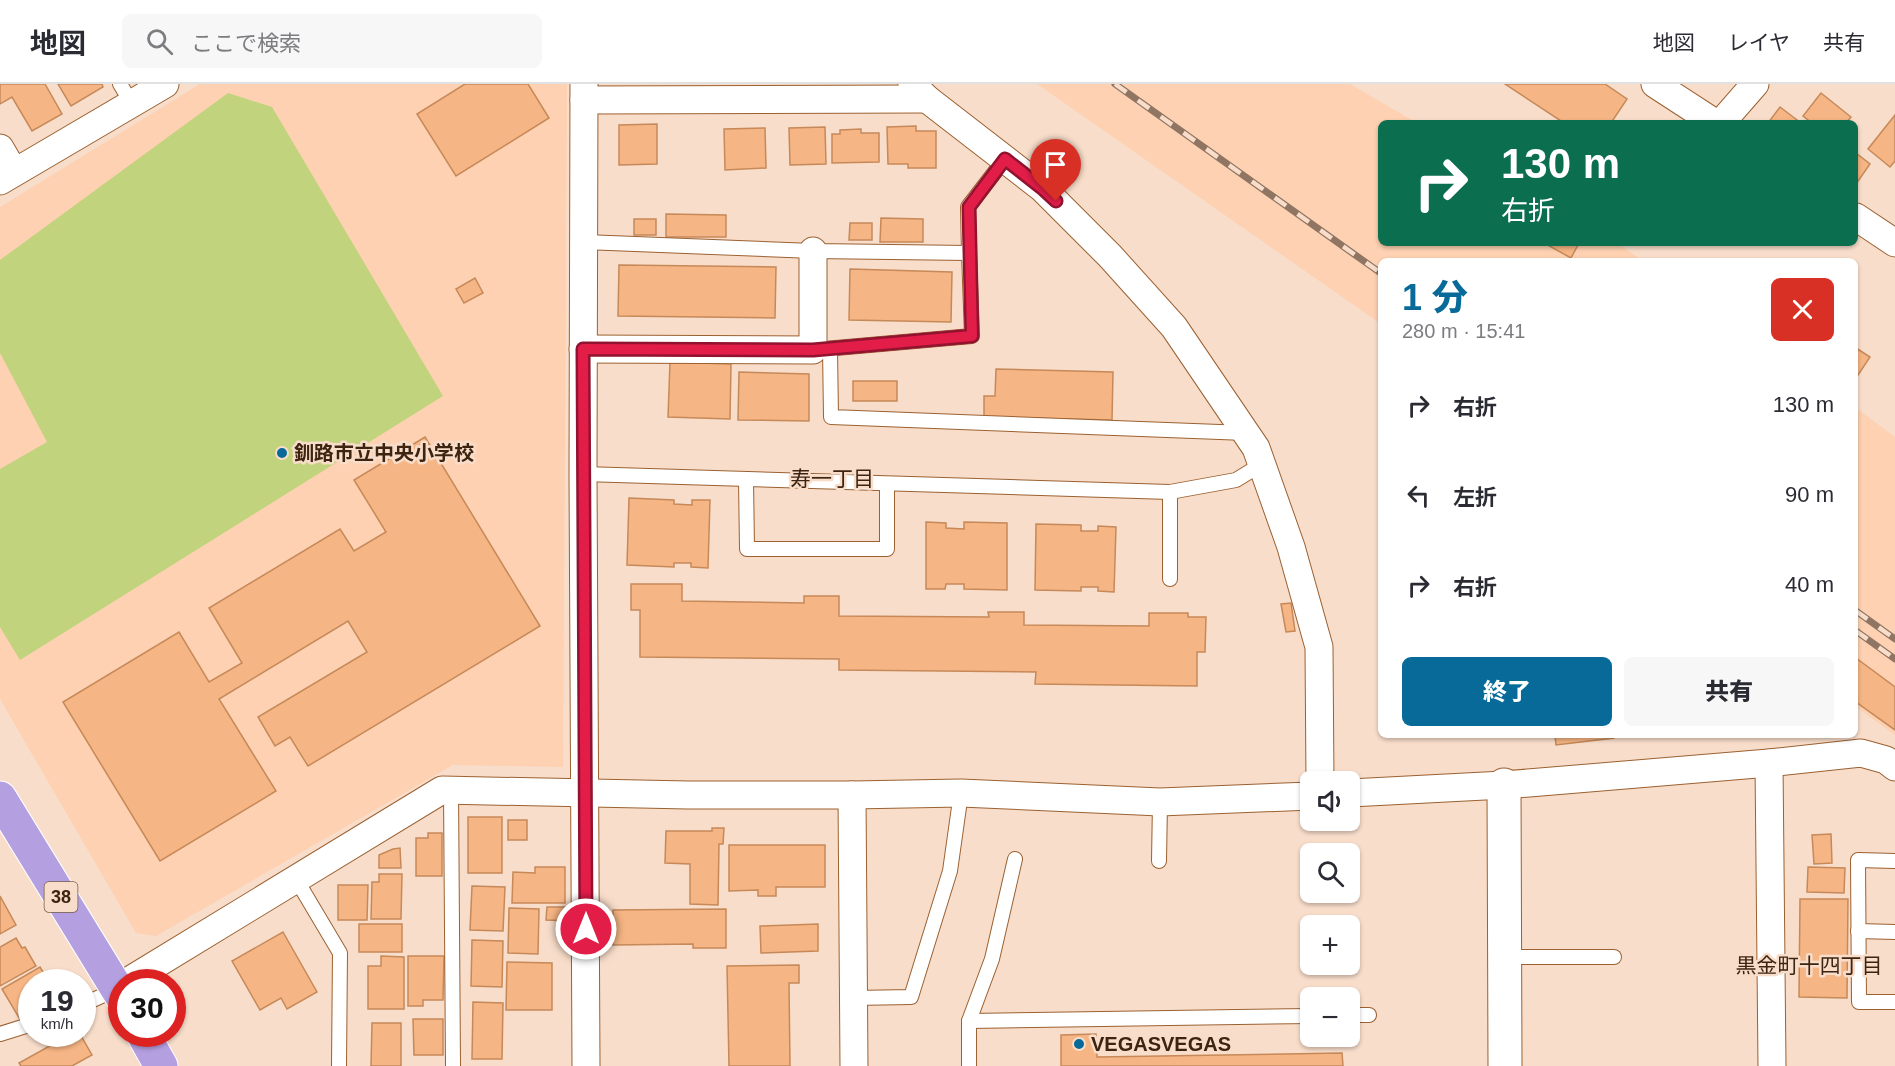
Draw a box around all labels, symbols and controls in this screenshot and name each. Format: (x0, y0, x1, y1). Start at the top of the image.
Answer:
search box (122, 14, 542, 68)
icon: search (143, 25, 176, 58)
text: 地図 (30, 28, 86, 59)
text: ここで検索 (191, 31, 301, 56)
text: 地図 (1653, 31, 1695, 54)
text: レイヤ (1728, 31, 1790, 54)
text: 共有 (1823, 31, 1865, 54)
pin (1030, 139, 1081, 201)
text: 130 m (1501, 140, 1620, 187)
icon: right (1402, 144, 1480, 222)
icon: arrive (1039, 148, 1072, 181)
text: 右折 (1501, 196, 1555, 226)
text: 1 分 (1402, 277, 1468, 318)
button: close (1771, 278, 1834, 341)
text: 280 m · 15:41 (1402, 320, 1525, 342)
icon: right (1402, 389, 1435, 422)
text: 130 m (1773, 392, 1834, 417)
text: 右折 (1453, 395, 1497, 420)
place label: 釧路市立中央小学校 (294, 442, 474, 464)
marker: 釧路市立中央小学校 (275, 446, 289, 460)
district label: 寿一丁目 (790, 467, 874, 490)
icon: left (1402, 479, 1435, 512)
text: 90 m (1785, 482, 1834, 507)
text: 左折 (1453, 485, 1497, 510)
icon: right (1402, 569, 1435, 602)
text: 40 m (1785, 572, 1834, 597)
text: 右折 (1453, 575, 1497, 600)
button: 終了 (1402, 657, 1612, 726)
button: 共有 (1624, 657, 1834, 726)
map controls (1300, 771, 1360, 1047)
button: sound (1300, 771, 1360, 831)
button: search (1300, 843, 1360, 903)
road number: 38 (44, 882, 78, 912)
position arrow (554, 897, 618, 961)
button: + (1300, 915, 1360, 975)
district label: 黒金町十四丁目 (1736, 954, 1883, 977)
speed limit sign: 30 (108, 969, 186, 1047)
text: 19 (40, 984, 74, 1017)
button: − (1300, 987, 1360, 1047)
text: km/h (41, 1015, 73, 1032)
place label: VEGASVEGAS (1091, 1033, 1231, 1055)
marker: VEGASVEGAS (1072, 1037, 1086, 1051)

